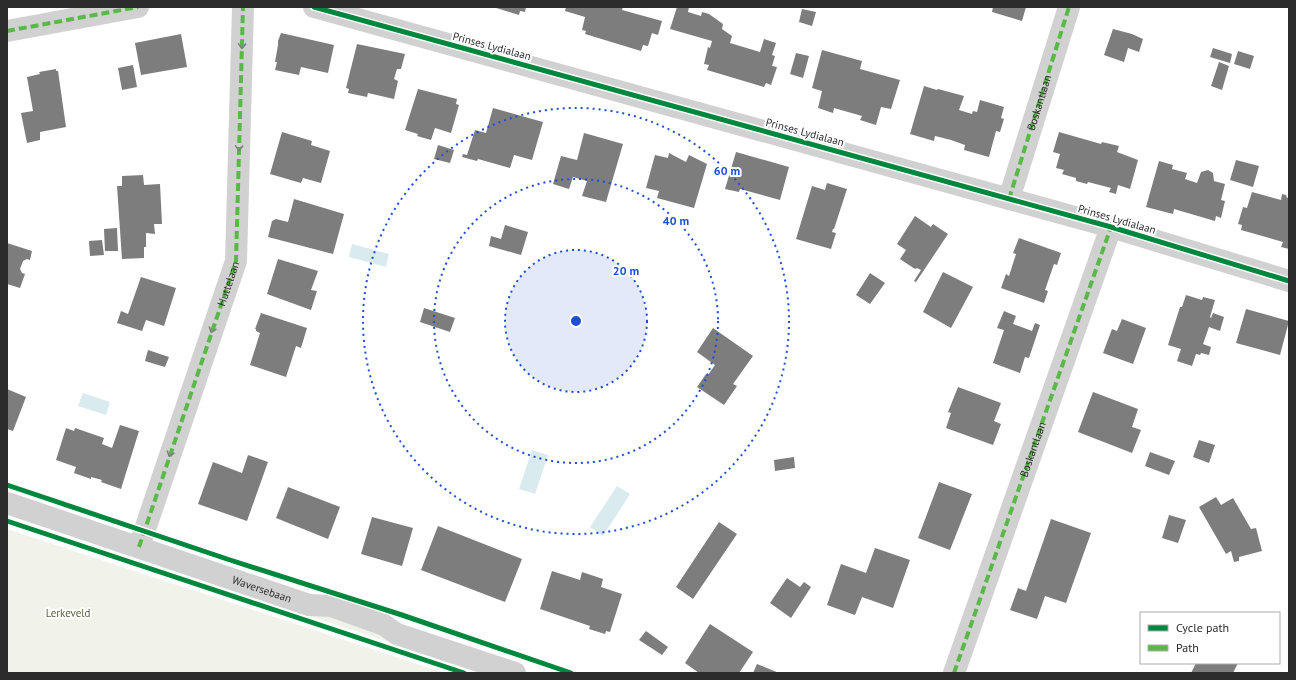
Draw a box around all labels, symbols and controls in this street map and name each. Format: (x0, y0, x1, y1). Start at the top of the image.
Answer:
street label: Prinses Lydialaan (451, 29, 533, 63)
one-way arrow (238, 43, 246, 49)
street label: Boskantlaan (1024, 73, 1054, 132)
street label: Prinses Lydialaan (764, 115, 846, 149)
one-way arrow (235, 145, 243, 151)
text: 60 m (714, 163, 740, 178)
street label: Prinses Lydialaan (1076, 201, 1158, 237)
text: 40 m (663, 213, 689, 228)
street label: Huttelaan (214, 259, 242, 308)
text: 20 m (613, 263, 639, 278)
centre of rings (569, 314, 583, 328)
one-way arrow (208, 327, 217, 334)
street label: Boskantlaan (1017, 420, 1049, 479)
one-way arrow (167, 450, 175, 457)
street label: Waversebaan (230, 573, 293, 606)
park label: Lerkeveld (46, 606, 90, 620)
legend (1140, 612, 1280, 664)
text: Cycle path (1176, 620, 1229, 635)
text: Path (1176, 640, 1199, 655)

